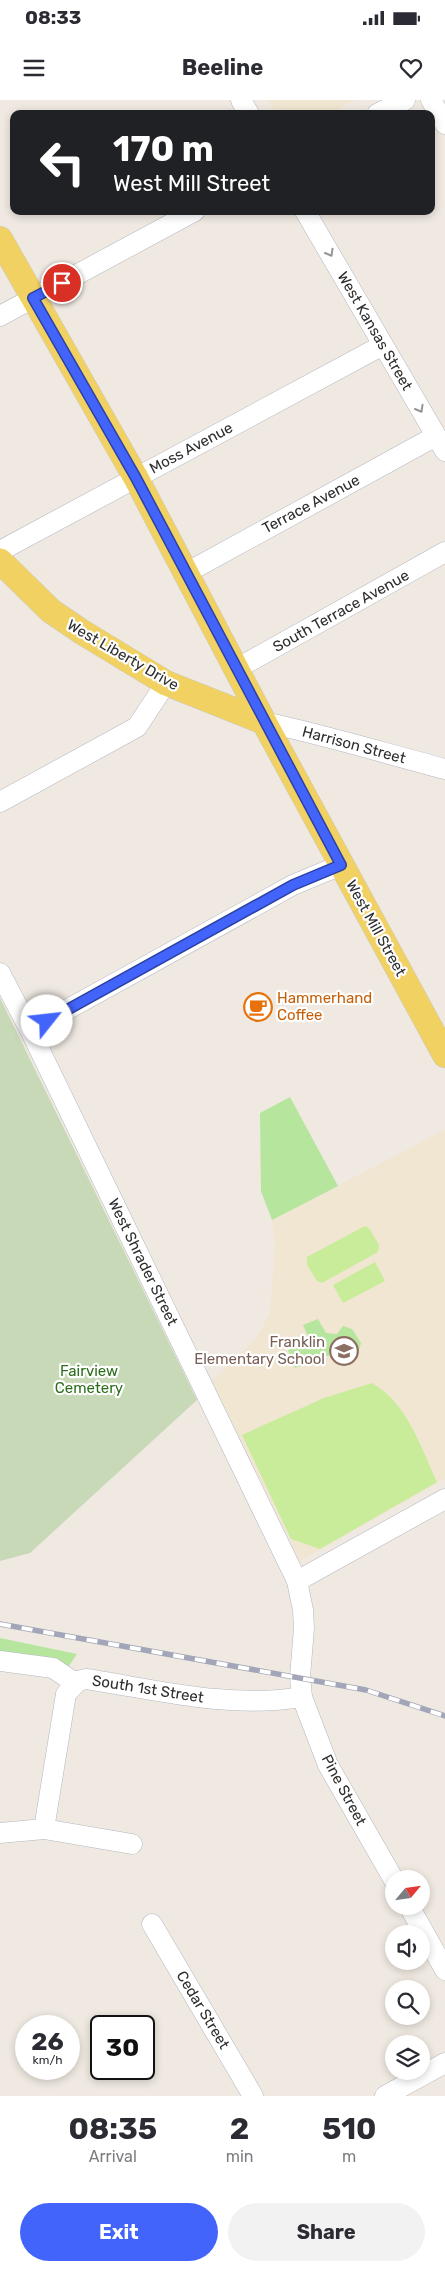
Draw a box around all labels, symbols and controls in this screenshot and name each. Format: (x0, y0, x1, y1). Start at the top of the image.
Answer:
text: 08:33 (25, 6, 81, 29)
icon: menu (20, 54, 48, 82)
text: Beeline (182, 54, 263, 81)
icon: heart (397, 54, 425, 82)
text: 170 m (113, 128, 214, 170)
icon: left (30, 130, 95, 195)
text: West Mill Street (113, 170, 270, 197)
one-way arrow (324, 248, 334, 257)
pin (41, 262, 83, 304)
street label: West Kansas Street (334, 268, 416, 394)
icon: arrive (48, 269, 76, 297)
one-way arrow (414, 404, 424, 413)
street label: Moss Avenue (146, 419, 236, 477)
street label: Terrace Avenue (259, 471, 363, 537)
street label: South Terrace Avenue (270, 566, 412, 656)
street label: West Liberty Drive (64, 616, 182, 694)
street label: Harrison Street (300, 723, 408, 767)
street label: West Mill Street (342, 877, 410, 979)
place label: Hammerhand Coffee (277, 989, 372, 1024)
cafe icon: Hammerhand Coffee (243, 992, 273, 1022)
position arrow (20, 994, 72, 1046)
street label: West Shrader Street (104, 1195, 182, 1329)
place label: Franklin Elementary School (194, 1333, 325, 1368)
school or university icon: Franklin Elementary School (329, 1336, 359, 1366)
park label: Fairview Cemetery (55, 1362, 123, 1397)
street label: South 1st Street (91, 1671, 205, 1707)
street label: Pine Street (318, 1751, 370, 1829)
north arrow (385, 1870, 430, 1915)
map controls (385, 1870, 430, 2080)
button: sound (385, 1925, 430, 1970)
street label: Cedar Street (173, 1968, 233, 2052)
button: search (385, 1980, 430, 2025)
speed limit sign: 30 (90, 2015, 155, 2080)
text: 26 (31, 2027, 64, 2056)
button: layers (385, 2035, 430, 2080)
text: km/h (33, 2053, 62, 2067)
text: 08:35 (69, 2111, 157, 2147)
text: 2 (230, 2111, 249, 2147)
text: 510 (322, 2111, 376, 2147)
text: Arrival (89, 2147, 137, 2166)
text: min (226, 2147, 253, 2166)
text: m (342, 2147, 356, 2166)
button: Exit (20, 2203, 218, 2261)
button: Share (228, 2203, 425, 2261)

